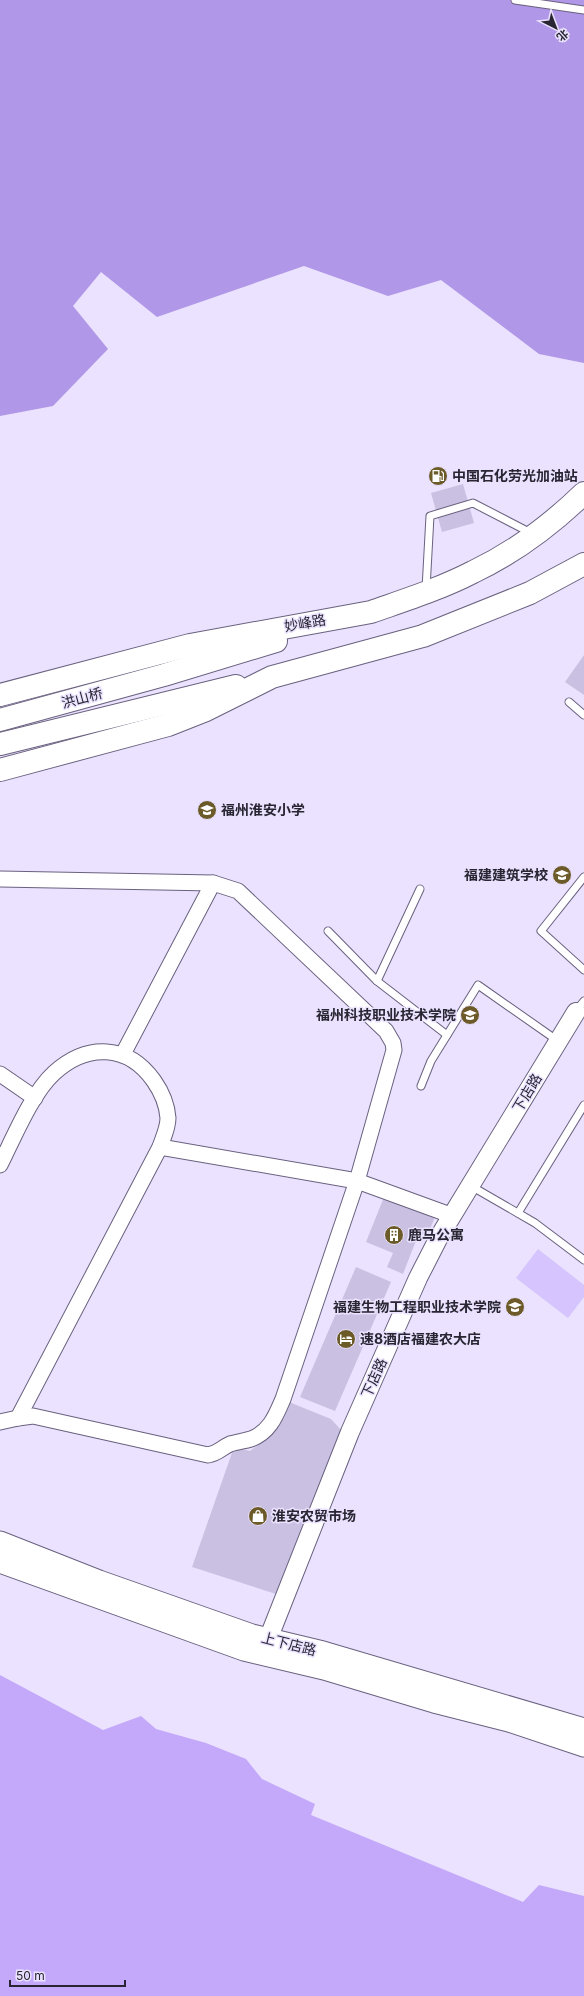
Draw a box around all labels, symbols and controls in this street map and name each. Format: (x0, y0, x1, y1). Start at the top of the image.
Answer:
north arrow (536, 8, 576, 48)
text: 北 (554, 27, 571, 44)
fuel station icon: 中国石化劳光加油站 (427, 465, 449, 487)
place label: 中国石化劳光加油站 (452, 467, 578, 484)
street label: 妙峰路 (283, 610, 327, 635)
street label: 洪山桥 (59, 684, 104, 711)
school or university icon: 福州淮安小学 (196, 799, 218, 821)
place label: 福州淮安小学 (221, 801, 305, 818)
school or university icon: 福建建筑学校 (551, 864, 573, 886)
place label: 福建建筑学校 (464, 866, 548, 883)
school or university icon: 福州科技职业技术学院 (459, 1004, 481, 1026)
place label: 福州科技职业技术学院 (316, 1006, 456, 1023)
street label: 下店路 (508, 1070, 545, 1115)
building icon: 鹿马公寓 (383, 1224, 405, 1246)
place label: 鹿马公寓 (408, 1226, 464, 1243)
school or university icon: 福建生物工程职业技术学院 (504, 1296, 526, 1318)
place label: 福建生物工程职业技术学院 (333, 1298, 501, 1315)
hotel icon: 速8酒店福建农大店 (335, 1328, 357, 1350)
place label: 速8酒店福建农大店 (360, 1330, 481, 1347)
street label: 下店路 (357, 1355, 390, 1400)
shop icon: 淮安农贸市场 (247, 1505, 269, 1527)
place label: 淮安农贸市场 (272, 1507, 356, 1524)
street label: 上下店路 (260, 1628, 318, 1659)
scale bar (10, 1962, 125, 1988)
text: 50 m (16, 1968, 45, 1983)

